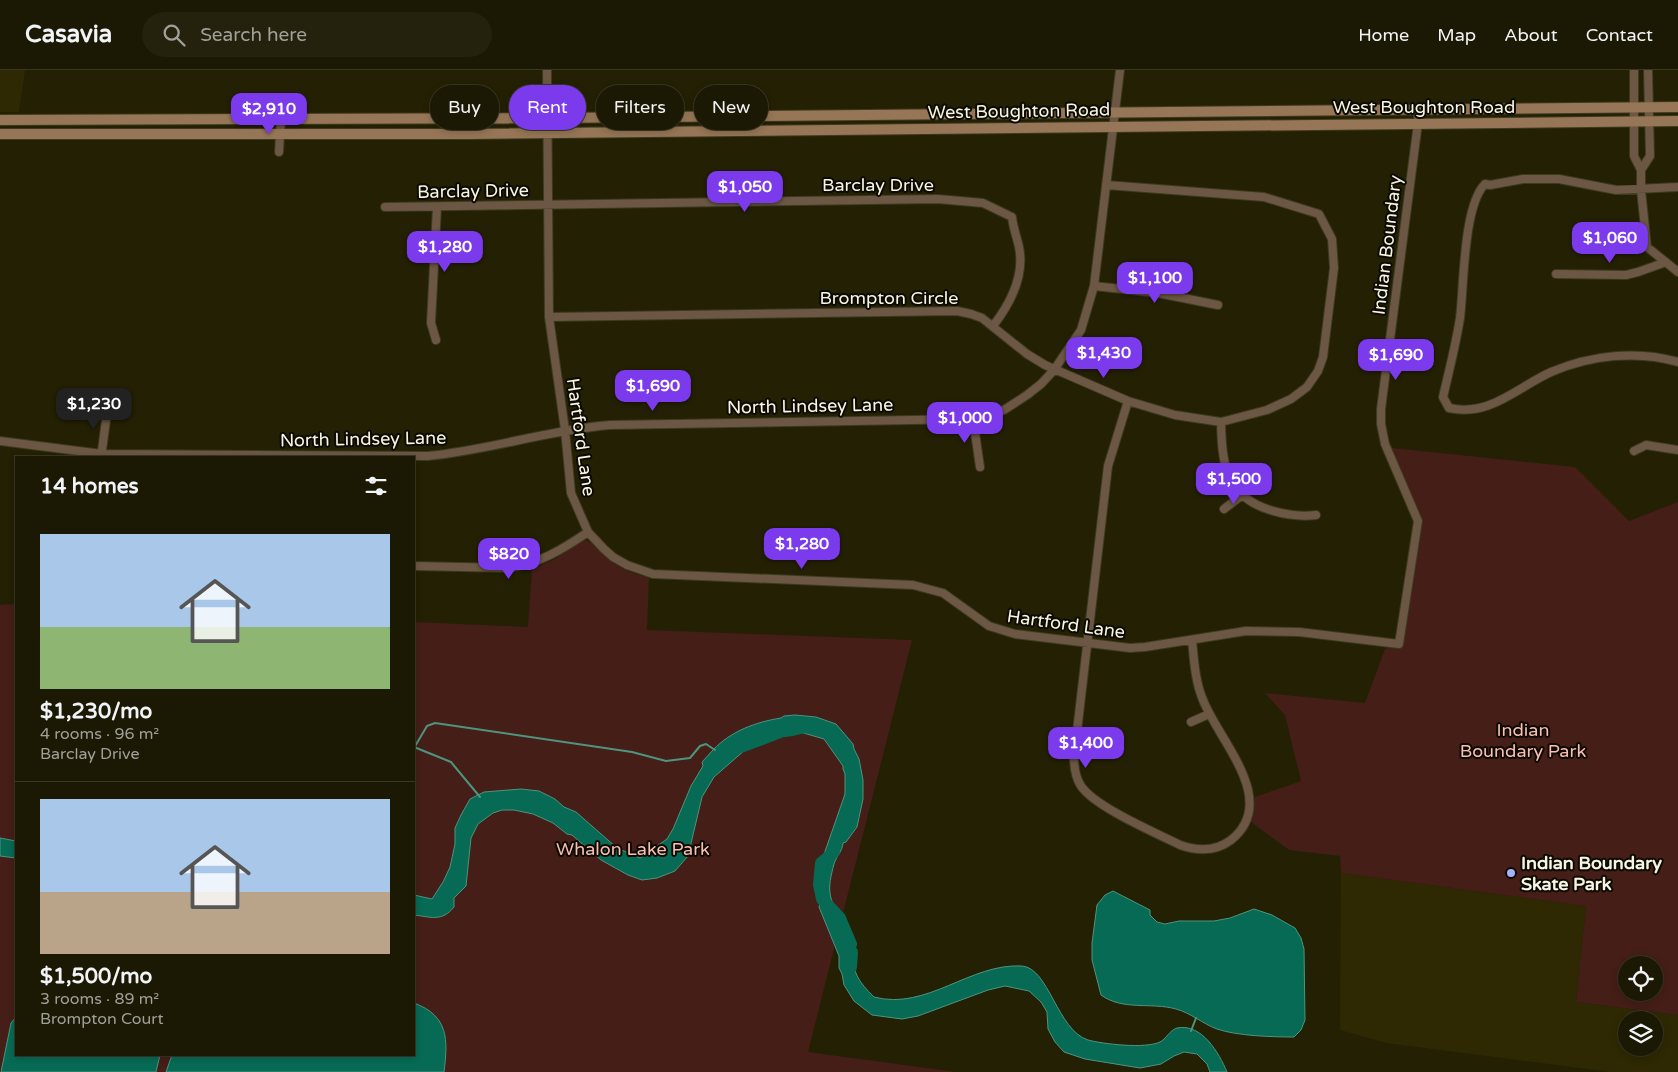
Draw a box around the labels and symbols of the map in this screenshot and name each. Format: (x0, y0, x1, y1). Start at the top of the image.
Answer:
pin: $2,910 (228, 92, 310, 135)
street label: West Boughton Road (1333, 96, 1515, 118)
street label: West Boughton Road (927, 98, 1111, 124)
pin: $1,050 (704, 170, 786, 213)
street label: Indian Boundary (1368, 173, 1407, 316)
street label: Barclay Drive (822, 174, 934, 196)
street label: Barclay Drive (417, 179, 529, 203)
pin: $1,060 (1569, 222, 1651, 264)
pin: $1,280 (404, 230, 486, 273)
pin: $1,100 (1114, 262, 1196, 304)
street label: Brompton Circle (820, 287, 958, 309)
pin: $1,430 (1063, 336, 1145, 379)
pin: $1,690 (1355, 338, 1437, 381)
pin: $1,690 (612, 370, 694, 412)
street label: Hartford Lane (562, 377, 600, 497)
pin: $1,230 (53, 388, 135, 430)
street label: North Lindsey Lane (727, 394, 893, 418)
pin: $1,000 (924, 402, 1006, 444)
street label: North Lindsey Lane (280, 427, 446, 451)
pin: $1,500 (1193, 462, 1275, 505)
pin: $1,280 (761, 528, 843, 570)
pin: $820 (479, 538, 539, 580)
street label: Hartford Lane (1006, 605, 1126, 643)
park label: Indian Boundary Park (1460, 719, 1586, 762)
pin: $1,400 (1045, 726, 1127, 769)
park label: Whalon Lake Park (556, 838, 710, 860)
place label: Indian Boundary Skate Park (1521, 852, 1662, 895)
marker: Indian Boundary Skate Park (1505, 867, 1517, 879)

